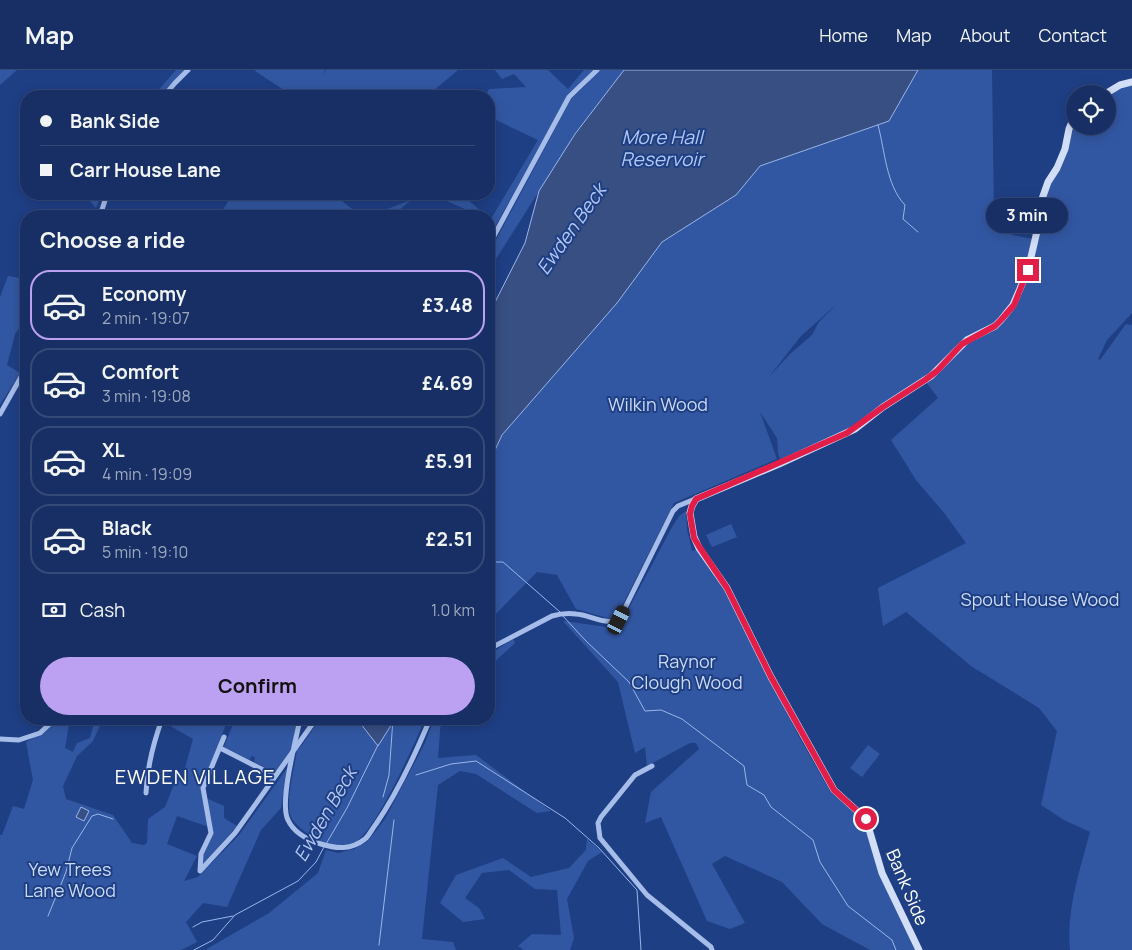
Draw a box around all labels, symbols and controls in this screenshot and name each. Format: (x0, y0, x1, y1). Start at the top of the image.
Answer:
text: Map (25, 18, 74, 51)
text: Home (819, 23, 868, 47)
text: Map (896, 23, 932, 47)
text: About (960, 23, 1010, 47)
text: Contact (1038, 23, 1107, 47)
map controls (1066, 85, 1116, 135)
button: locate (1066, 85, 1116, 135)
text: Bank Side (70, 108, 160, 134)
water label: More Hall Reservoir (621, 124, 706, 172)
text: Carr House Lane (70, 157, 221, 183)
water label: Ewden Beck (530, 176, 613, 279)
callout: 3 min (987, 198, 1069, 232)
text: 3 min (1006, 204, 1048, 226)
text: Choose a ride (40, 225, 185, 255)
route end (1017, 259, 1039, 281)
text: Economy (102, 281, 186, 307)
icon: car (42, 283, 87, 328)
text: £3.48 (422, 292, 473, 318)
text: 2 min · 19:07 (102, 307, 190, 329)
text: Comfort (102, 359, 179, 385)
icon: car (42, 361, 87, 406)
text: £4.69 (422, 370, 473, 396)
text: 3 min · 19:08 (102, 385, 191, 407)
park label: Wilkin Wood (608, 392, 708, 416)
text: XL (102, 437, 125, 463)
icon: car (42, 439, 87, 484)
text: £5.91 (425, 448, 473, 474)
text: 4 min · 19:09 (102, 463, 192, 485)
text: Black (102, 515, 151, 541)
icon: car (42, 517, 87, 562)
text: £2.51 (426, 526, 473, 552)
text: 5 min · 19:10 (102, 541, 188, 563)
park label: Spout House Wood (961, 587, 1119, 611)
icon: cash (40, 596, 68, 624)
text: Cash (80, 597, 125, 623)
text: 1.0 km (431, 599, 475, 621)
car (605, 603, 632, 637)
park label: Raynor Clough Wood (631, 649, 743, 694)
button: Confirm (40, 657, 475, 715)
water label: Ewden Beck (288, 760, 364, 866)
district label: EWDEN VILLAGE (115, 763, 275, 790)
route start (855, 808, 877, 830)
street label: Bank Side (881, 845, 935, 929)
park label: Yew Trees Lane Wood (24, 857, 116, 902)

